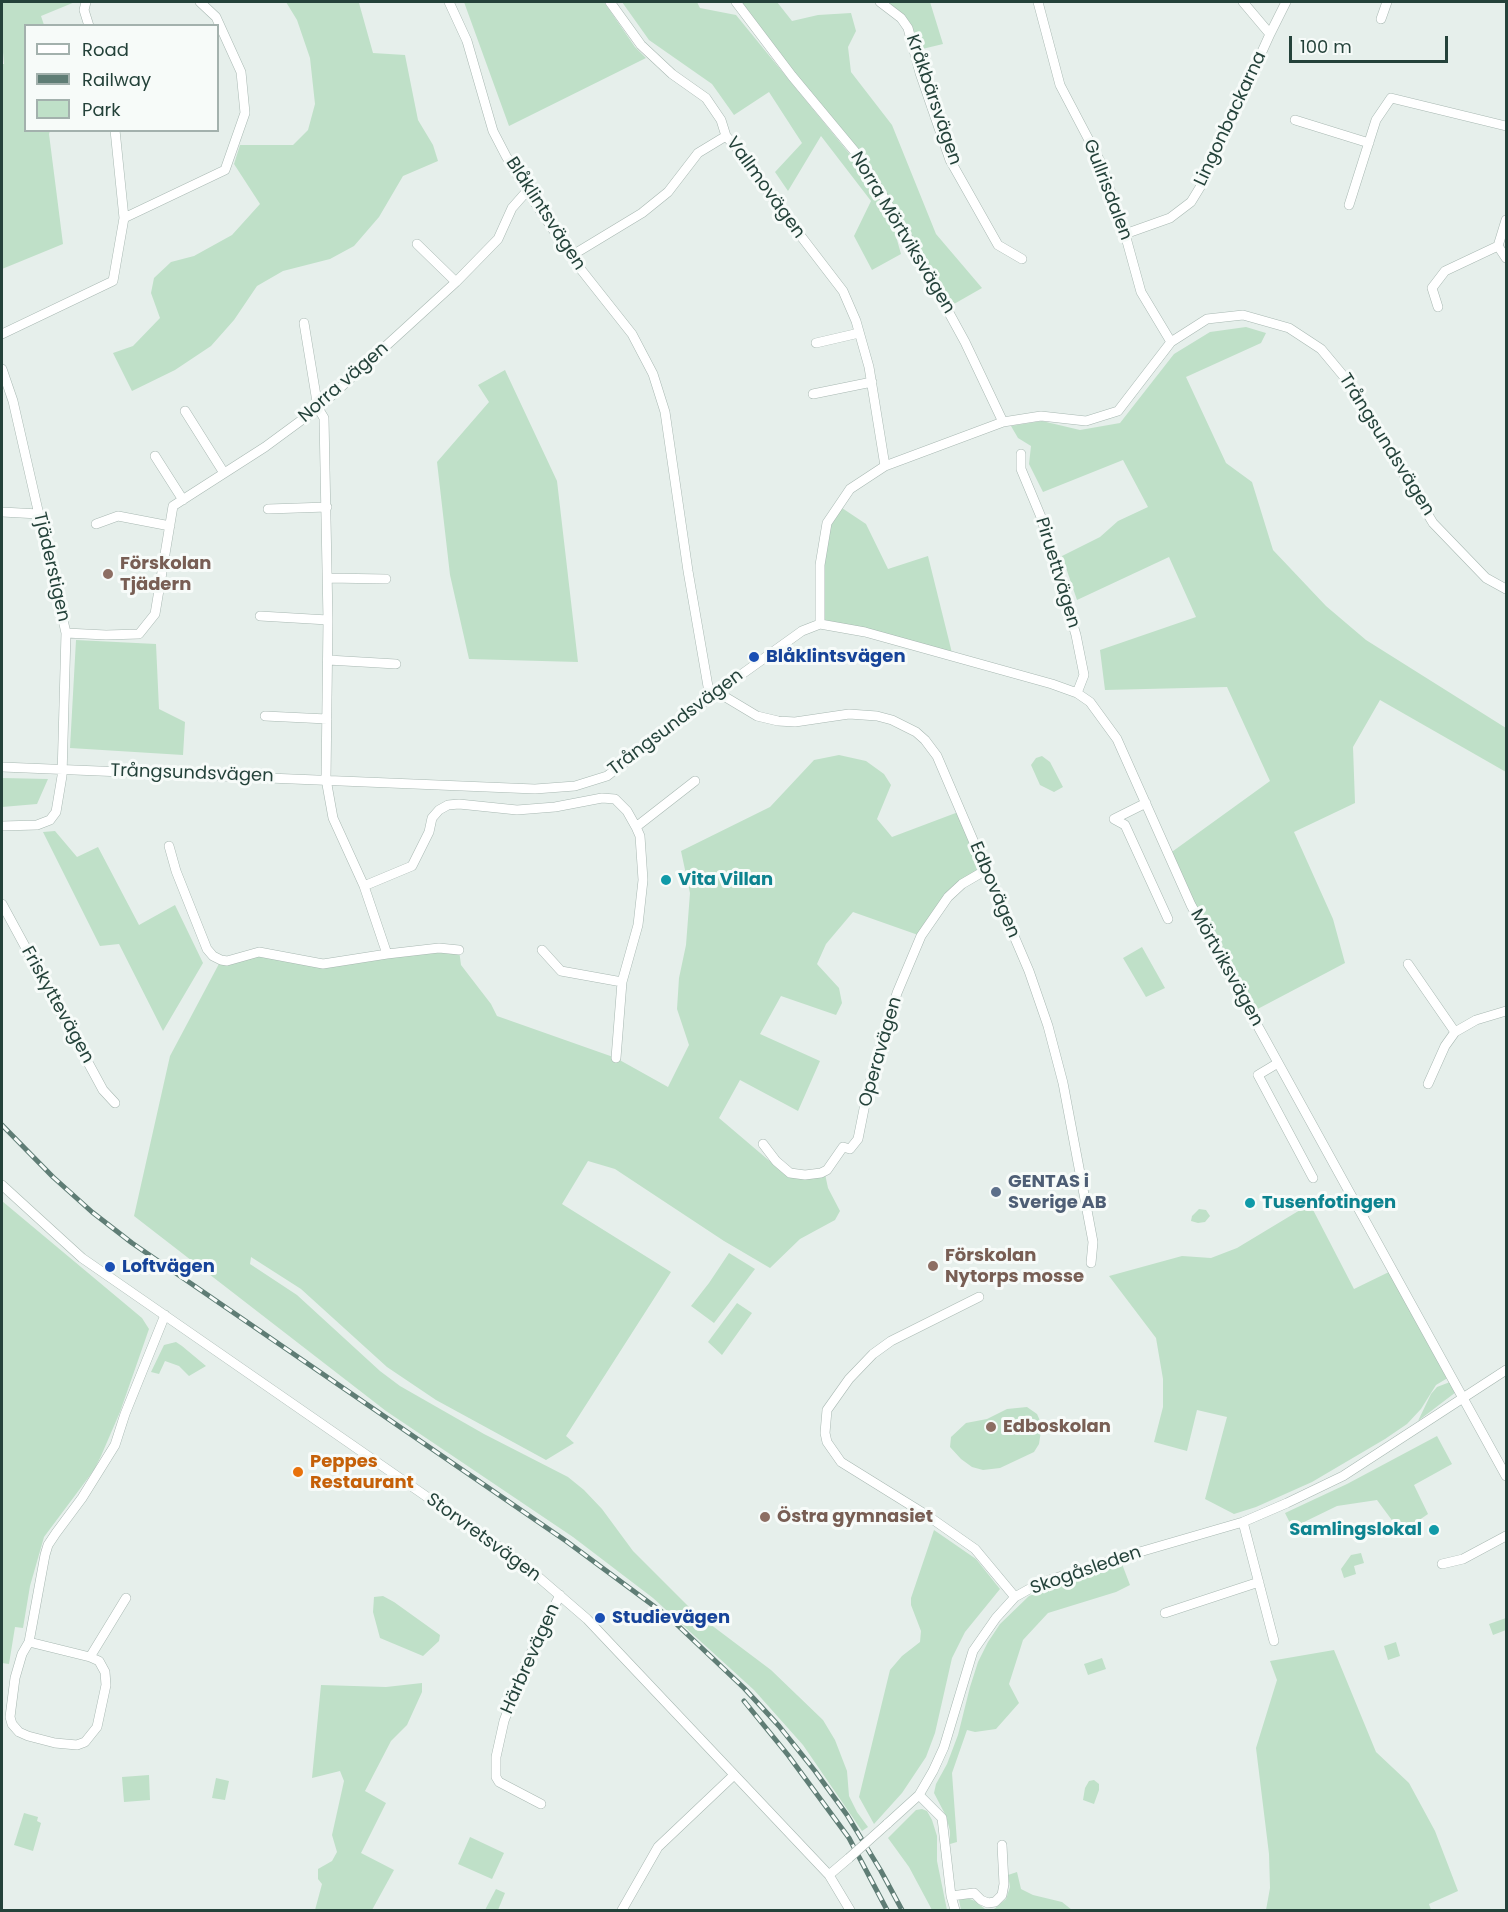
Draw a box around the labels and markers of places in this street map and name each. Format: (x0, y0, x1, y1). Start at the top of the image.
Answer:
place label: Förskolan Tjädern (120, 553, 211, 596)
marker: Förskolan Tjädern (101, 567, 115, 581)
place label: Blåklintsvägen (766, 646, 906, 668)
marker: Blåklintsvägen (747, 650, 761, 664)
place label: Vita Villan (678, 869, 773, 891)
marker: Vita Villan (659, 873, 673, 887)
place label: GENTAS i Sverige AB (1008, 1171, 1107, 1214)
marker: GENTAS i Sverige AB (989, 1185, 1003, 1199)
place label: Tusenfotingen (1262, 1192, 1396, 1214)
marker: Tusenfotingen (1243, 1196, 1257, 1210)
place label: Förskolan Nytorps mosse (945, 1245, 1084, 1288)
place label: Loftvägen (122, 1256, 215, 1278)
marker: Förskolan Nytorps mosse (926, 1259, 940, 1273)
marker: Loftvägen (103, 1260, 117, 1274)
place label: Edboskolan (1003, 1416, 1111, 1438)
marker: Edboskolan (984, 1420, 998, 1434)
place label: Peppes Restaurant (310, 1451, 414, 1494)
marker: Peppes Restaurant (291, 1465, 305, 1479)
place label: Östra gymnasiet (777, 1506, 933, 1528)
marker: Östra gymnasiet (758, 1510, 772, 1524)
place label: Samlingslokal (1289, 1519, 1422, 1541)
marker: Samlingslokal (1427, 1523, 1441, 1537)
place label: Studievägen (612, 1607, 730, 1629)
marker: Studievägen (593, 1611, 607, 1625)

